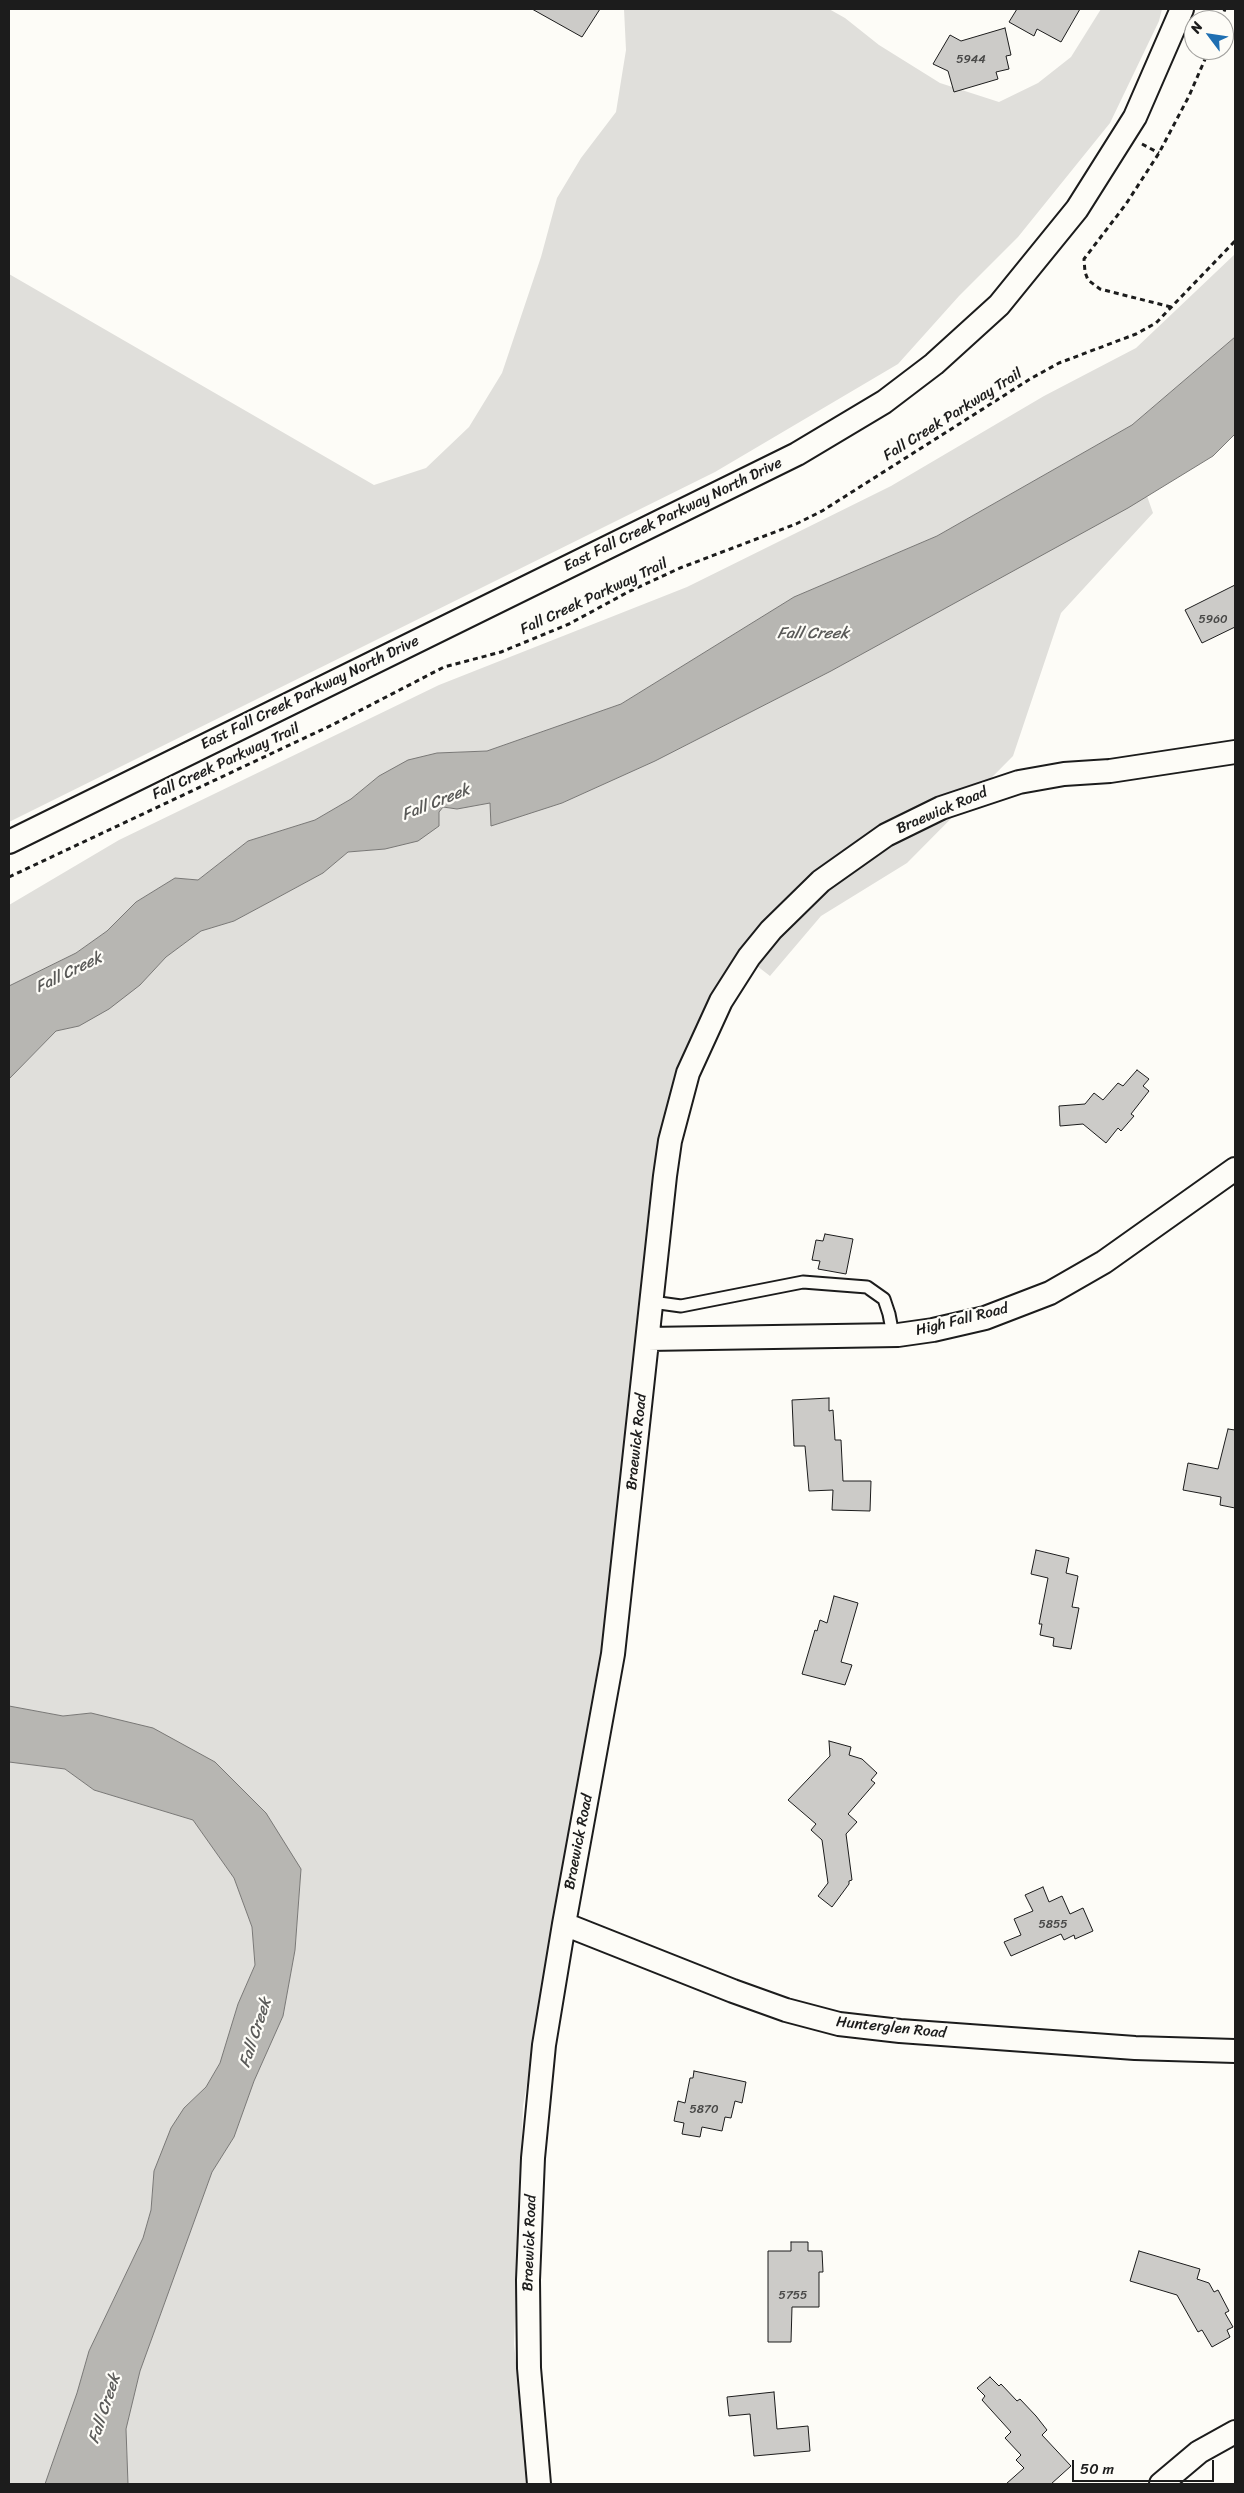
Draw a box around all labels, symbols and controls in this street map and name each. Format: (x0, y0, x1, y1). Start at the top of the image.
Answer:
north arrow (1184, 10, 1234, 60)
text: N (1183, 17, 1210, 38)
house number: 5944 (956, 53, 986, 67)
street label: Fall Creek Parkway Trail (880, 365, 1026, 465)
street label: East Fall Creek Parkway North Drive (561, 454, 785, 576)
street label: Fall Creek Parkway Trail (518, 555, 670, 639)
house number: 5960 (1198, 613, 1228, 627)
water label: Fall Creek (777, 624, 849, 644)
street label: East Fall Creek Parkway North Drive (198, 632, 422, 754)
street label: Fall Creek Parkway Trail (150, 720, 302, 804)
water label: Fall Creek (399, 781, 473, 825)
street label: Braewick Road (894, 784, 990, 838)
water label: Fall Creek (33, 949, 105, 997)
street label: High Fall Road (914, 1300, 1010, 1340)
street label: Braewick Road (623, 1393, 651, 1491)
street label: Braewick Road (561, 1793, 597, 1891)
house number: 5855 (1038, 1918, 1068, 1932)
water label: Fall Creek (236, 1996, 276, 2070)
street label: Hunterglen Road (835, 2013, 947, 2043)
house number: 5870 (689, 2103, 719, 2117)
street label: Braewick Road (519, 2194, 541, 2292)
house number: 5755 (779, 2289, 807, 2303)
water label: Fall Creek (85, 2372, 125, 2446)
scale bar (1074, 2450, 1216, 2482)
text: 50 m (1080, 2456, 1114, 2482)

